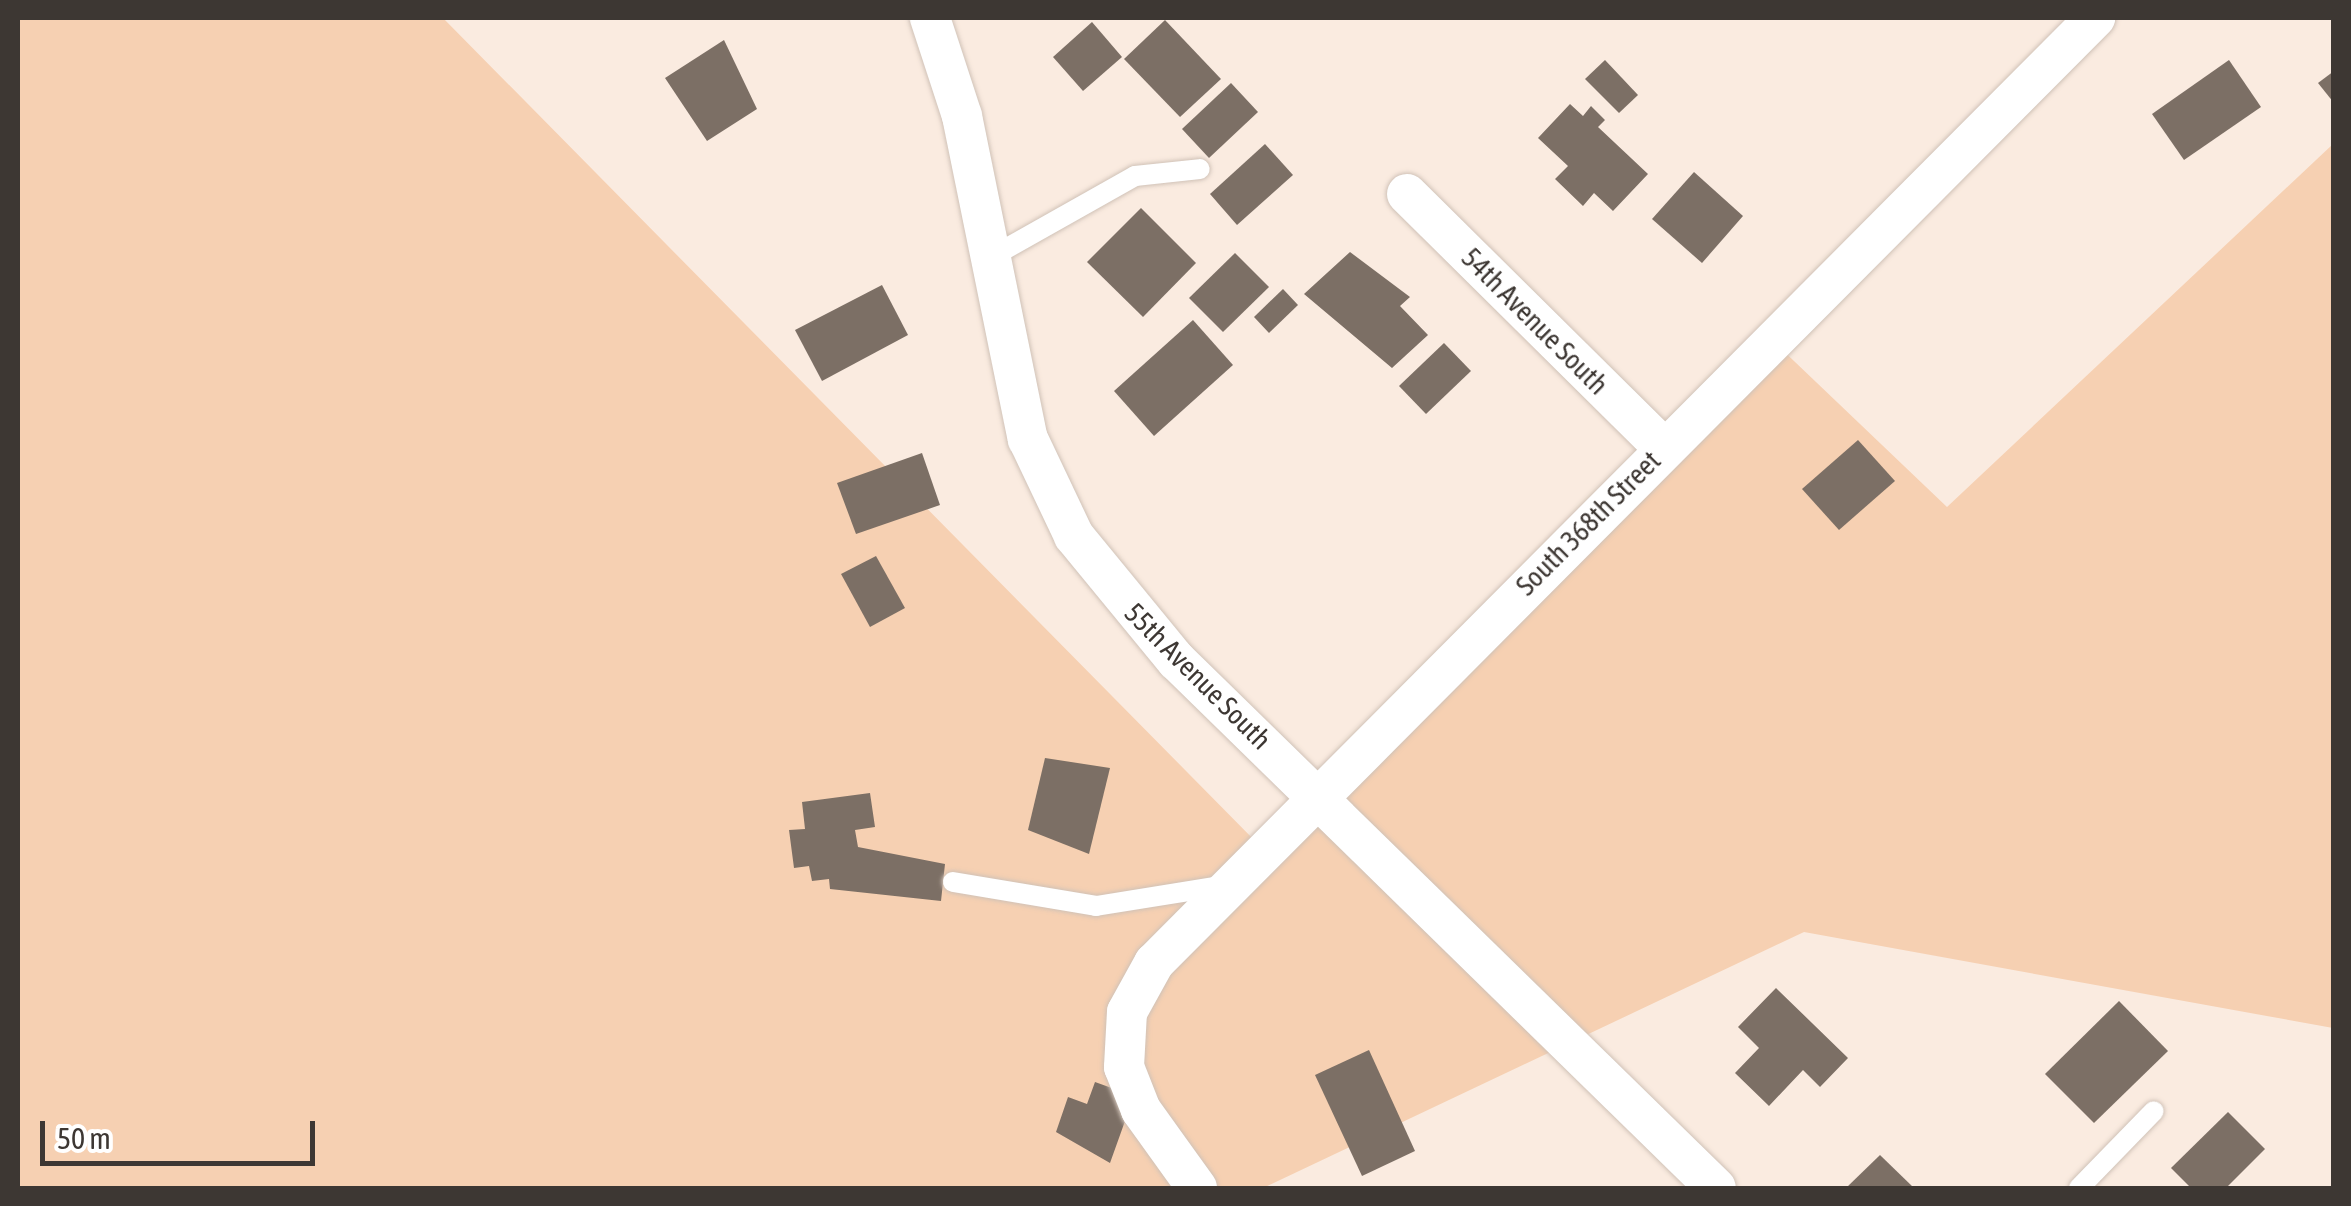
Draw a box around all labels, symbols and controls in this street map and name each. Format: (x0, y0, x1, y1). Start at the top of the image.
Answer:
street label: 54th Avenue South (1455, 241, 1615, 401)
street label: South 368th Street (1509, 444, 1667, 602)
street label: 55th Avenue South (1118, 596, 1278, 756)
scale bar (45, 1101, 320, 1163)
text: 50 m (57, 1121, 111, 1155)

